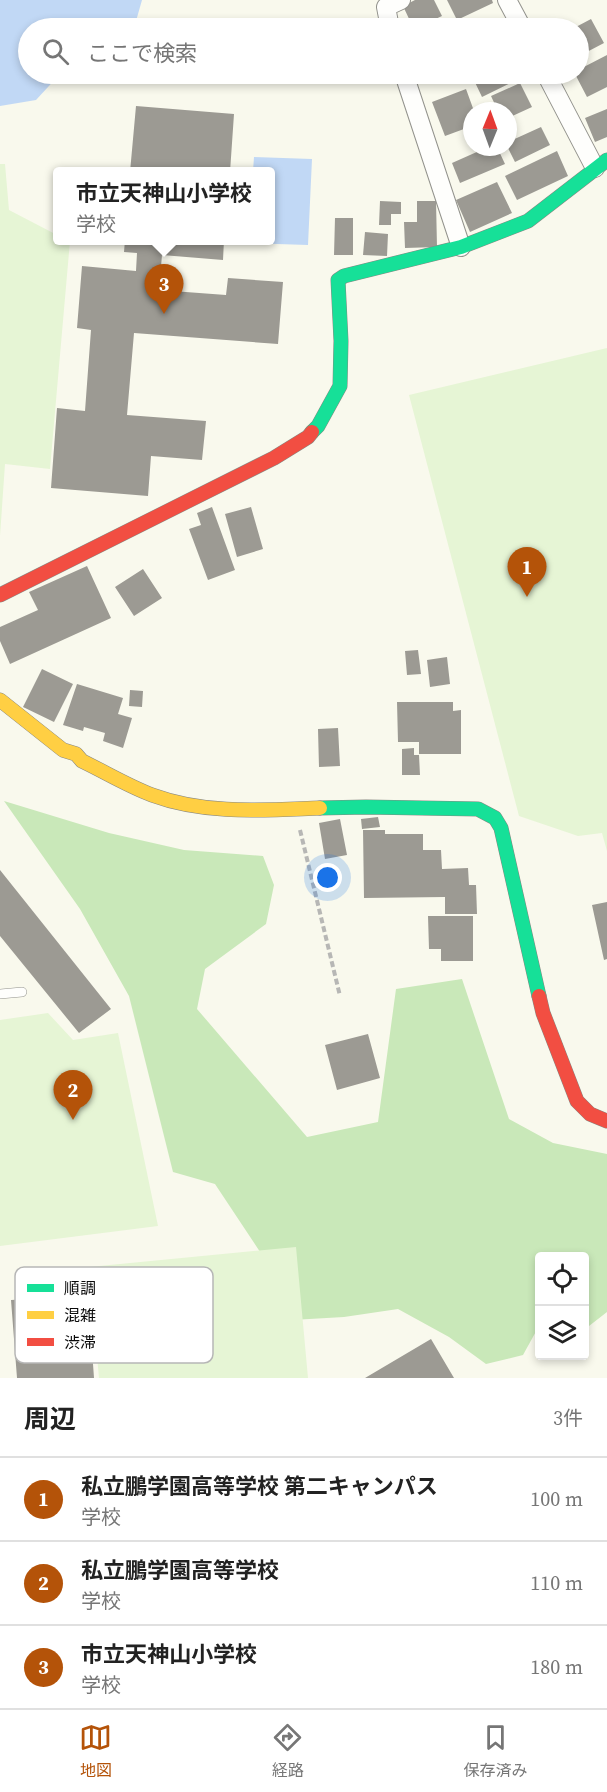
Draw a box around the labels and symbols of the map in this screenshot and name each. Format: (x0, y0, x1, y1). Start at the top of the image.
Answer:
north arrow (463, 102, 517, 156)
pin: 3 (144, 264, 184, 314)
pin: 1 (508, 548, 546, 597)
your location (313, 863, 342, 892)
pin: 2 (54, 1070, 92, 1120)
legend (15, 1267, 213, 1363)
text: 順調 (64, 1277, 96, 1299)
text: 混雑 (64, 1304, 96, 1326)
text: 渋滞 (64, 1331, 96, 1353)

